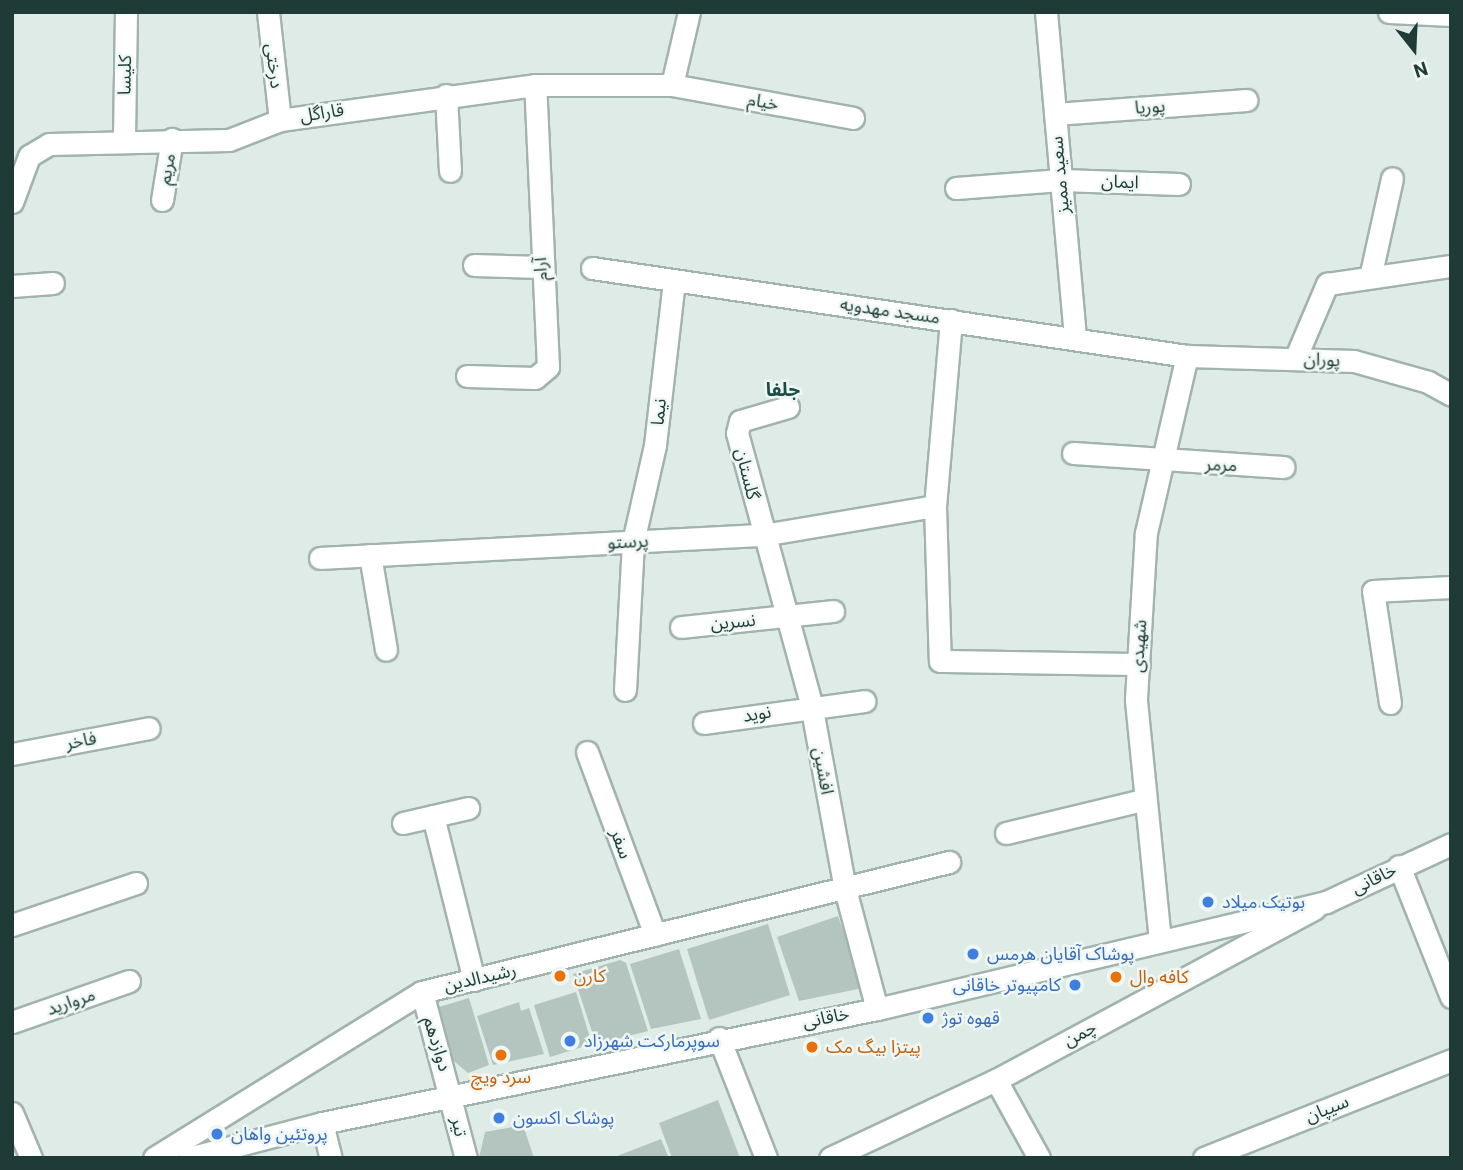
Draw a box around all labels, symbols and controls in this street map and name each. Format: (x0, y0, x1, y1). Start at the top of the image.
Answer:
north arrow (1379, 14, 1449, 84)
street label: درختی (261, 42, 287, 90)
street label: کلیسا (114, 55, 136, 95)
text: N (1411, 56, 1431, 82)
street label: خیام (746, 89, 780, 115)
street label: پوریا (1134, 95, 1166, 119)
street label: قاراگل (298, 99, 346, 127)
street label: سعید ممیز (1046, 135, 1074, 215)
street label: مریم (154, 152, 180, 186)
street label: ایمان (1101, 171, 1139, 193)
street label: آرام (530, 257, 552, 281)
street label: مسجد مهدویه (839, 293, 941, 329)
street label: پوران (1303, 349, 1341, 371)
district label: جلفا (766, 379, 800, 401)
street label: نیما (647, 397, 671, 427)
street label: گلستان (730, 446, 764, 502)
street label: مرمر (1204, 454, 1238, 476)
street label: پرستو (607, 530, 649, 554)
street label: نسرین (710, 609, 756, 635)
street label: شهیدی (1126, 619, 1152, 673)
street label: نوید (741, 701, 773, 727)
street label: فاخر (64, 727, 98, 755)
street label: افشین (808, 746, 838, 796)
street label: سفر (606, 826, 636, 862)
street label: خاقانی (1348, 859, 1400, 899)
place label: بوتیک میلاد (1222, 891, 1305, 913)
marker: بوتیک میلاد (1200, 894, 1216, 910)
place label: پوشاک آقایان هرمس (987, 943, 1134, 965)
marker: پوشاک آقایان هرمس (965, 946, 981, 962)
street label: رشیدالدین (442, 959, 518, 997)
place label: کارن (574, 965, 606, 987)
place label: کافه وال (1130, 966, 1189, 988)
marker: کارن (552, 968, 568, 984)
marker: کافه وال (1108, 969, 1124, 985)
place label: کامپیوتر خاقانی (953, 974, 1061, 996)
marker: کامپیوتر خاقانی (1067, 977, 1083, 993)
street label: مروارید (44, 984, 98, 1020)
street label: خاقانی (801, 1003, 851, 1033)
place label: قهوه توژ (942, 1007, 1000, 1029)
marker: قهوه توژ (920, 1010, 936, 1026)
street label: دوازدهم (418, 1014, 456, 1074)
street label: چمن (1060, 1016, 1100, 1052)
place label: سوپرمارکت شهرزاد (584, 1030, 720, 1052)
marker: سوپرمارکت شهرزاد (562, 1033, 578, 1049)
place label: پیتزا بیگ مک (826, 1036, 921, 1058)
marker: پیتزا بیگ مک (804, 1039, 820, 1055)
marker: سرد ویچ (493, 1047, 509, 1063)
place label: سرد ویچ (471, 1066, 531, 1088)
street label: سیپان (1302, 1091, 1352, 1127)
place label: پوشاک اکسون (513, 1107, 614, 1129)
marker: پوشاک اکسون (491, 1110, 507, 1126)
street label: تیر (446, 1115, 472, 1139)
place label: پروتئین واهان (231, 1123, 328, 1145)
marker: پروتئین واهان (209, 1126, 225, 1142)

